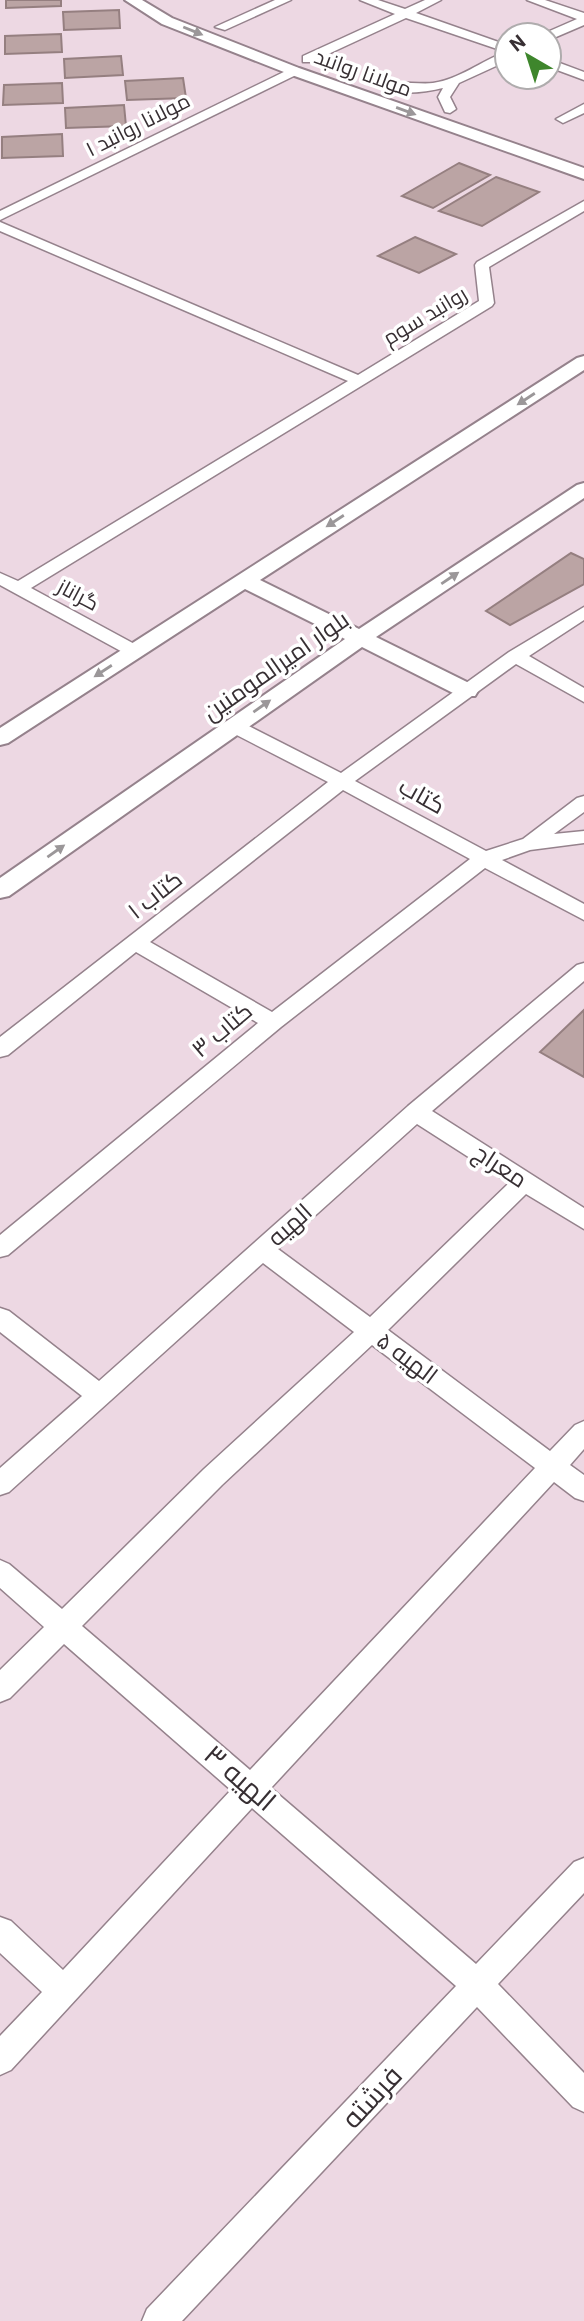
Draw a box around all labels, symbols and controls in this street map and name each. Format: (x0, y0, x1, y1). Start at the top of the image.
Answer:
north arrow (493, 21, 563, 91)
one-way arrow (182, 26, 203, 37)
text: N (505, 30, 530, 56)
street label: مولانا روانبد (311, 44, 415, 102)
street label: مولانا روانبد ۱ (82, 89, 194, 161)
one-way arrow (395, 106, 416, 117)
street label: روانبد سوم (379, 282, 472, 352)
one-way arrow (517, 392, 536, 405)
one-way arrow (325, 514, 344, 527)
one-way arrow (441, 572, 460, 585)
street label: گراناز (52, 574, 103, 616)
street label: بلوار امیرالمومنین (198, 605, 354, 727)
one-way arrow (93, 665, 112, 678)
one-way arrow (253, 700, 272, 713)
street label: کتاب (394, 772, 450, 820)
one-way arrow (47, 844, 65, 858)
street label: کتاب ۱ (122, 865, 188, 925)
street label: کتاب ۳ (186, 997, 258, 1063)
street label: معراج (467, 1138, 532, 1195)
street label: الهیه (262, 1198, 318, 1252)
street label: الهیه ۵ (371, 1326, 443, 1390)
street label: الهیه ۳ (197, 1738, 283, 1818)
street label: فرشته (335, 2059, 409, 2135)

